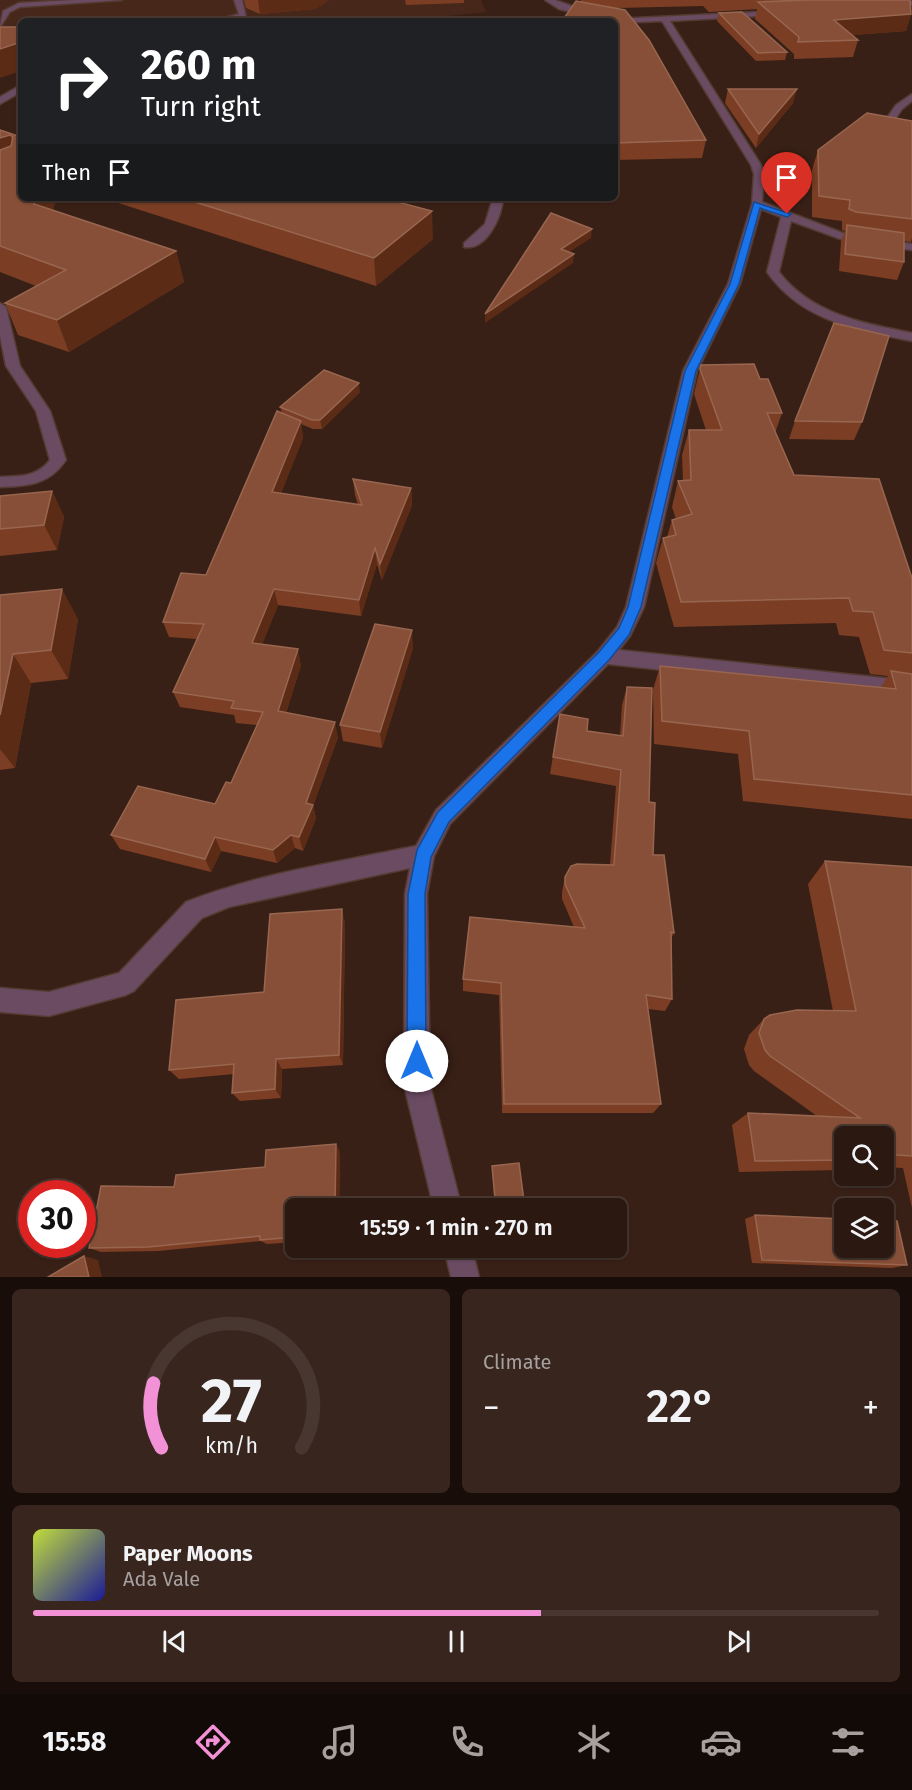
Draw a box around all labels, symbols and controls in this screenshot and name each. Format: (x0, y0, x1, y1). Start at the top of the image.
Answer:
text: 260 m (141, 40, 256, 90)
icon: right (42, 42, 120, 120)
text: Turn right (141, 91, 261, 123)
pin (761, 152, 812, 214)
icon: arrive (103, 156, 136, 189)
text: Then (42, 159, 91, 186)
icon: arrive (770, 161, 803, 194)
position arrow (385, 1029, 449, 1093)
map controls (834, 1126, 894, 1258)
button: search (834, 1126, 894, 1186)
speed limit sign: 30 (18, 1180, 96, 1258)
button: layers (834, 1198, 894, 1258)
text: 15:59 · 1 min · 270 m (359, 1214, 553, 1241)
text: Climate (483, 1350, 551, 1374)
text: 27 (201, 1364, 261, 1439)
text: 22° (646, 1380, 716, 1434)
text: − (483, 1388, 500, 1428)
text: + (863, 1388, 879, 1428)
text: km/h (204, 1433, 258, 1459)
text: Paper Moons (123, 1540, 253, 1567)
text: Ada Vale (123, 1567, 200, 1591)
icon: previous (158, 1625, 191, 1658)
icon: pause (440, 1625, 473, 1658)
icon: next (722, 1625, 755, 1658)
icon: directions (192, 1721, 234, 1763)
icon: music (319, 1721, 361, 1763)
icon: phone (446, 1721, 488, 1763)
icon: climate (573, 1721, 615, 1763)
icon: car (700, 1721, 742, 1763)
icon: filters (827, 1721, 869, 1763)
text: 15:58 (43, 1726, 106, 1758)

